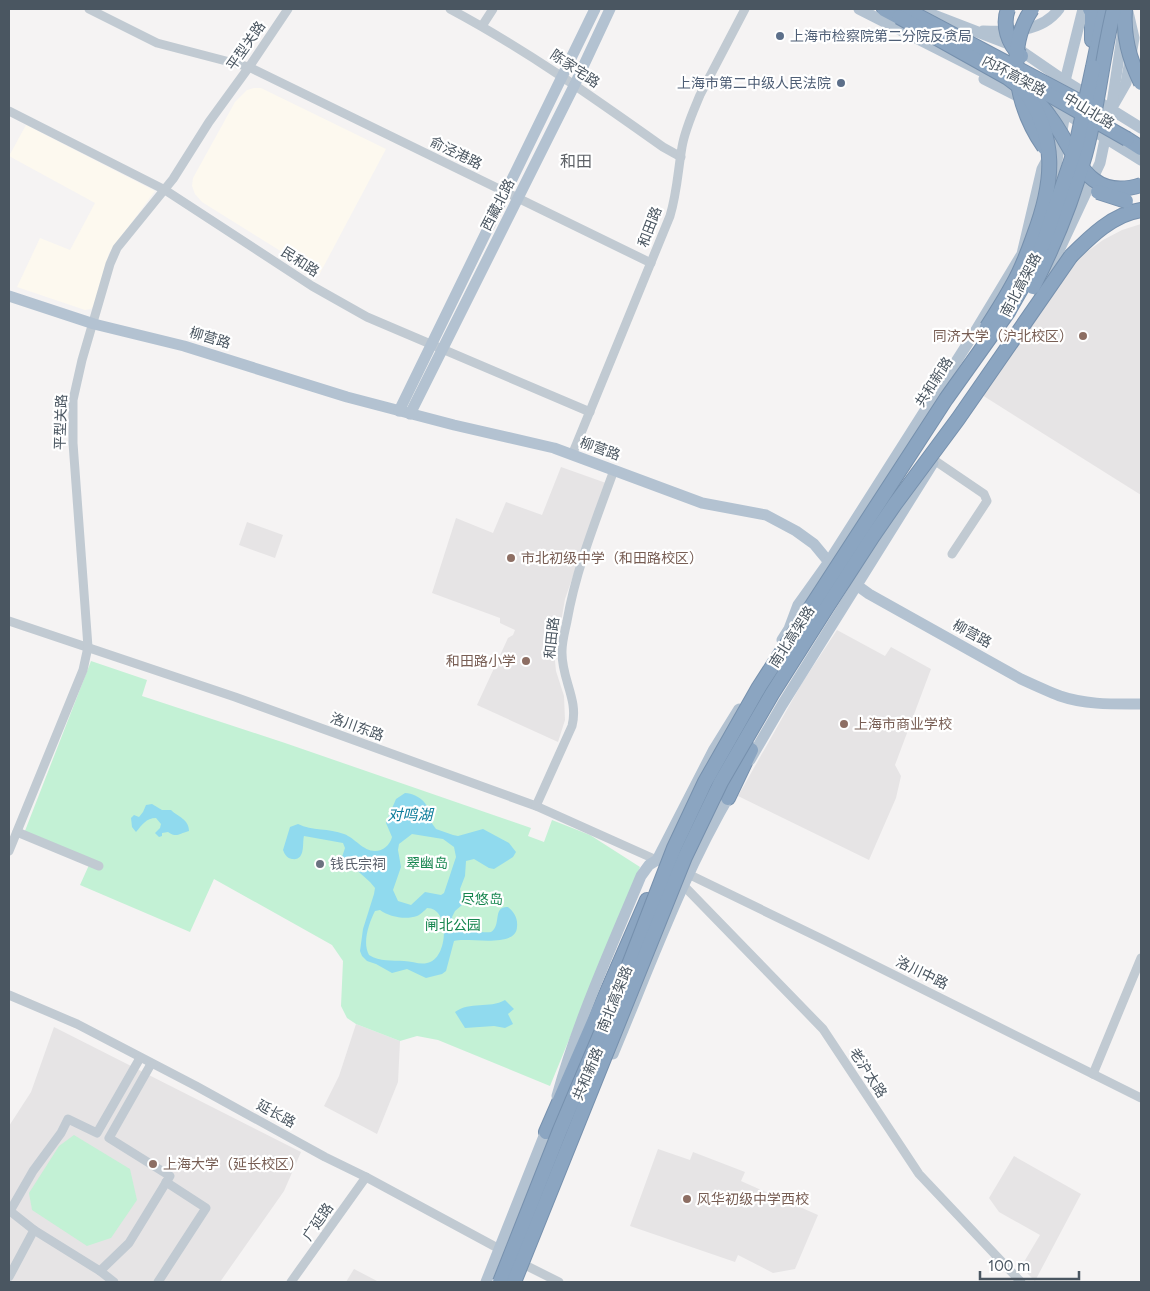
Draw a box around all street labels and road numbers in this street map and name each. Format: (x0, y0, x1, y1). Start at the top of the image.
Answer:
street label: 平型关路 (223, 18, 269, 74)
street label: 陈家宅路 (547, 46, 603, 92)
street label: 内环高架路 (979, 52, 1049, 100)
street label: 中山北路 (1061, 89, 1117, 133)
street label: 俞泾港路 (427, 133, 485, 173)
street label: 西藏北路 (478, 176, 518, 234)
street label: 和田路 (635, 204, 665, 250)
street label: 民和路 (278, 243, 322, 281)
street label: 南北高架路 (997, 250, 1045, 320)
street label: 柳营路 (187, 324, 233, 352)
street label: 共和新路 (912, 354, 956, 410)
street label: 平型关路 (52, 394, 70, 450)
street label: 柳营路 (577, 434, 623, 464)
street label: 南北高架路 (766, 603, 818, 671)
street label: 和田路 (541, 616, 563, 660)
street label: 柳营路 (950, 616, 994, 652)
street label: 洛川东路 (328, 709, 386, 745)
street label: 洛川中路 (893, 953, 951, 993)
street label: 南北高架路 (594, 963, 636, 1035)
street label: 共和新路 (569, 1045, 607, 1103)
street label: 老沪太路 (846, 1045, 890, 1101)
street label: 延长路 (254, 1096, 298, 1132)
street label: 广延路 (299, 1200, 337, 1244)

